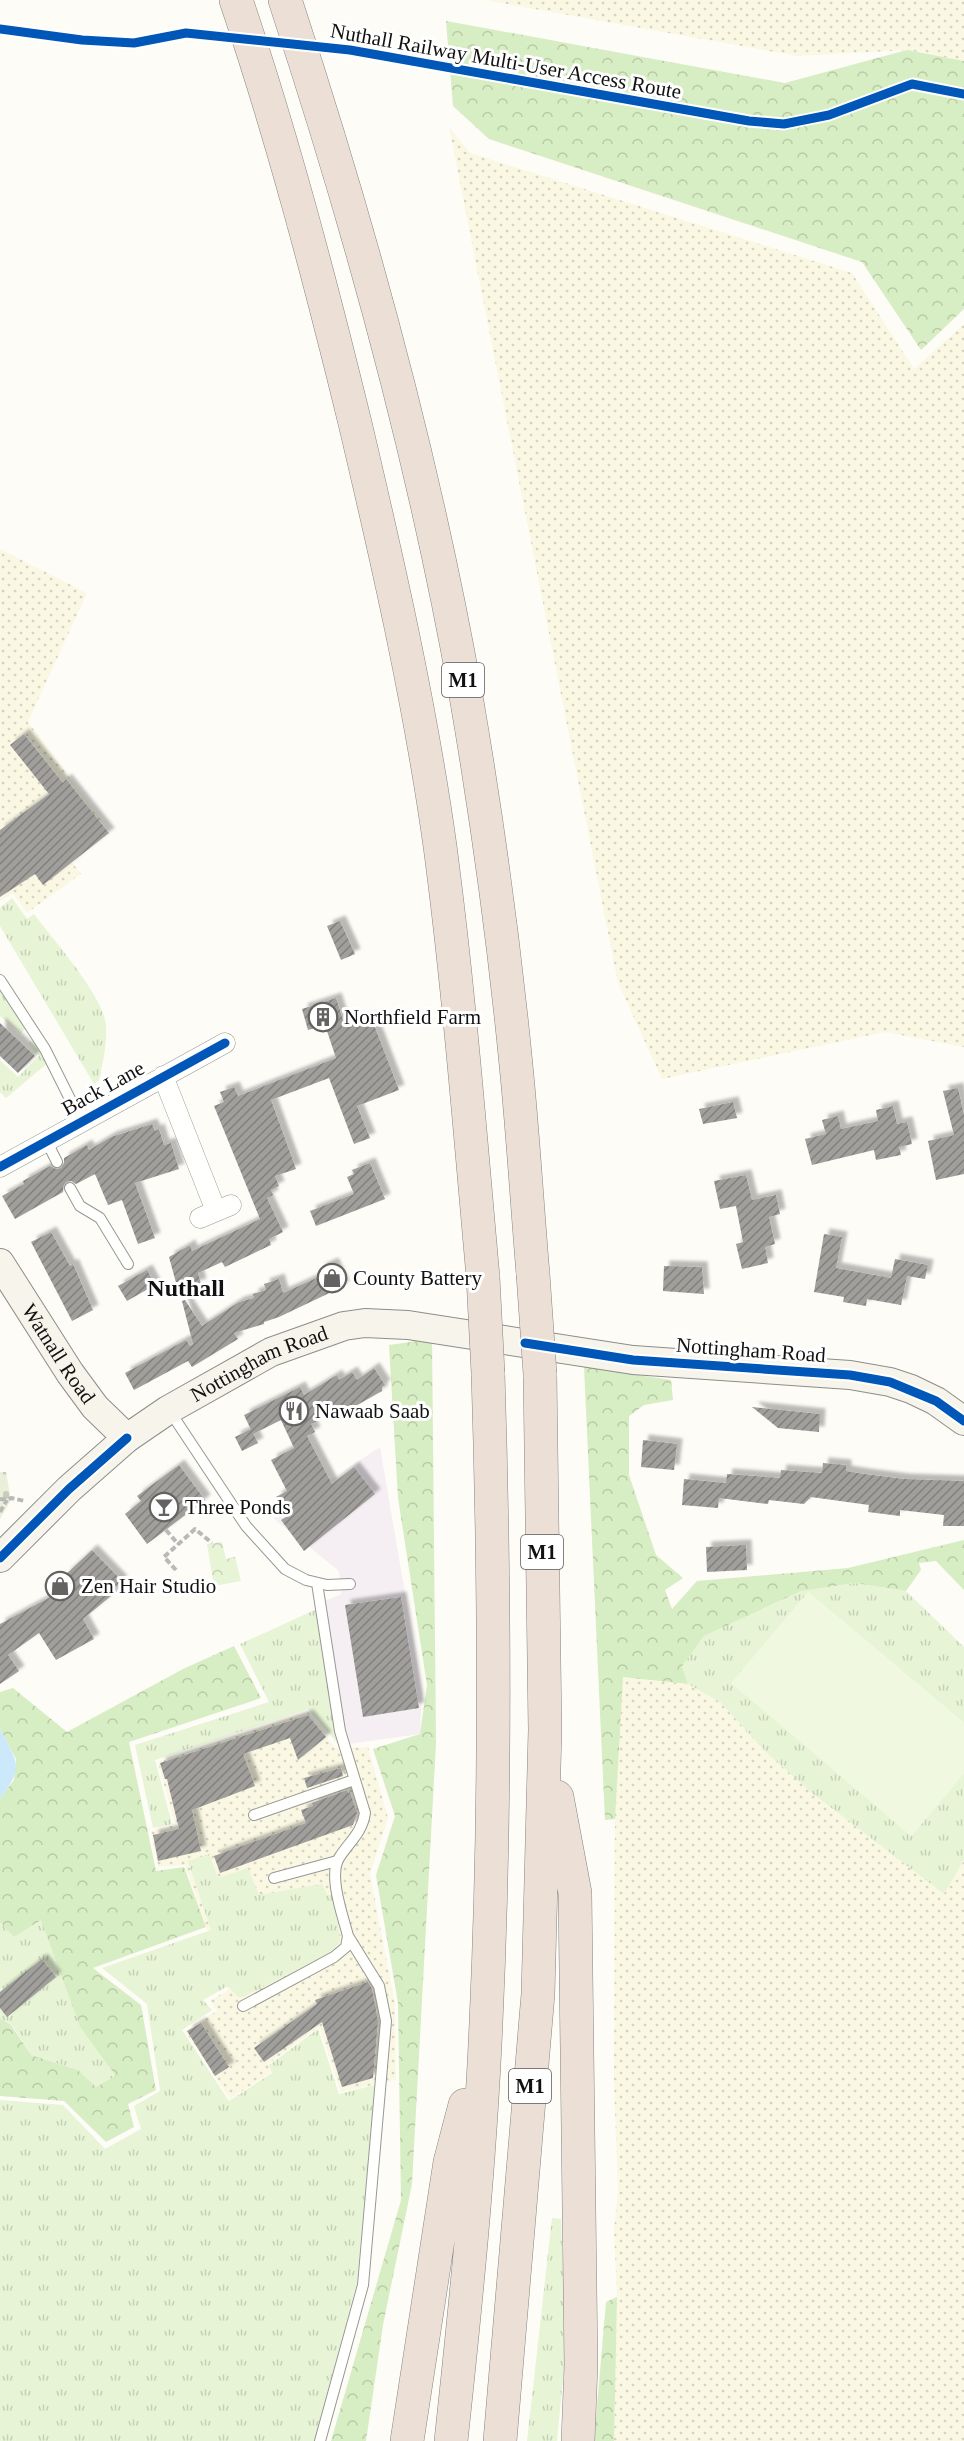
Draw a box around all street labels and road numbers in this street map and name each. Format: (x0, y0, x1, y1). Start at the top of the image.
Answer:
street label: Nuthall Railway Multi-User Access Route (329, 18, 683, 104)
road number: M1 (442, 663, 484, 697)
street label: Back Lane (58, 1056, 148, 1120)
street label: Watnall Road (17, 1299, 101, 1409)
street label: Nottingham Road (186, 1321, 331, 1407)
street label: Nottingham Road (675, 1333, 827, 1367)
road number: M1 (521, 1535, 563, 1569)
road number: M1 (509, 2069, 551, 2103)

